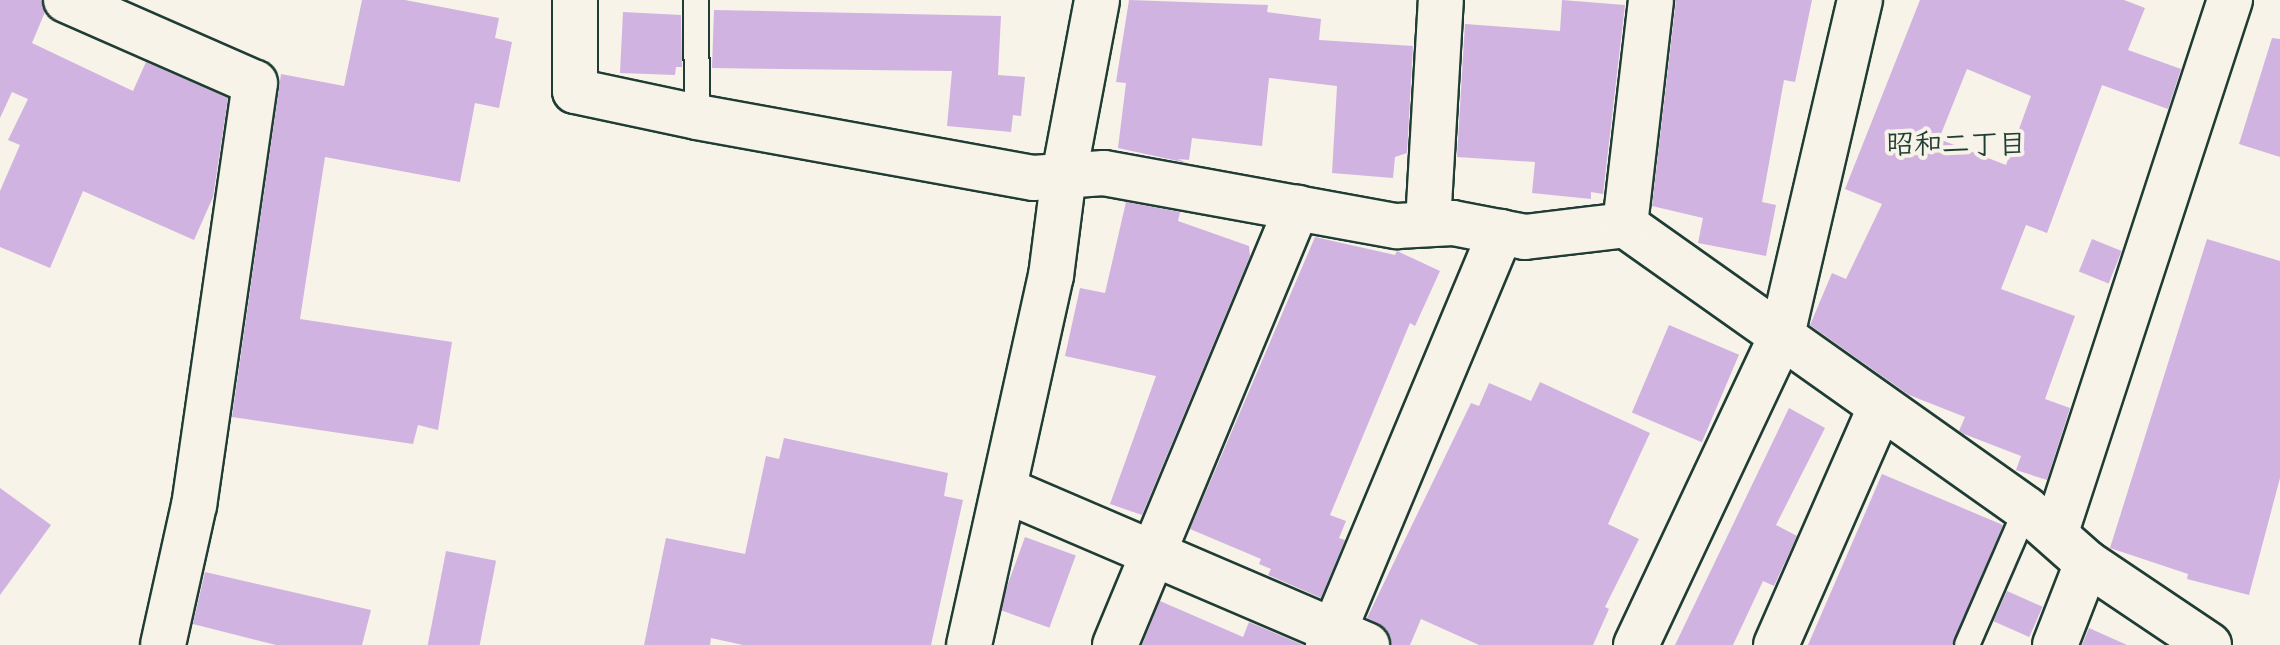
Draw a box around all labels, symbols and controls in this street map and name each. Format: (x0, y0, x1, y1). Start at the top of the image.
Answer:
district label: 昭和二丁目 (1886, 125, 2026, 159)

